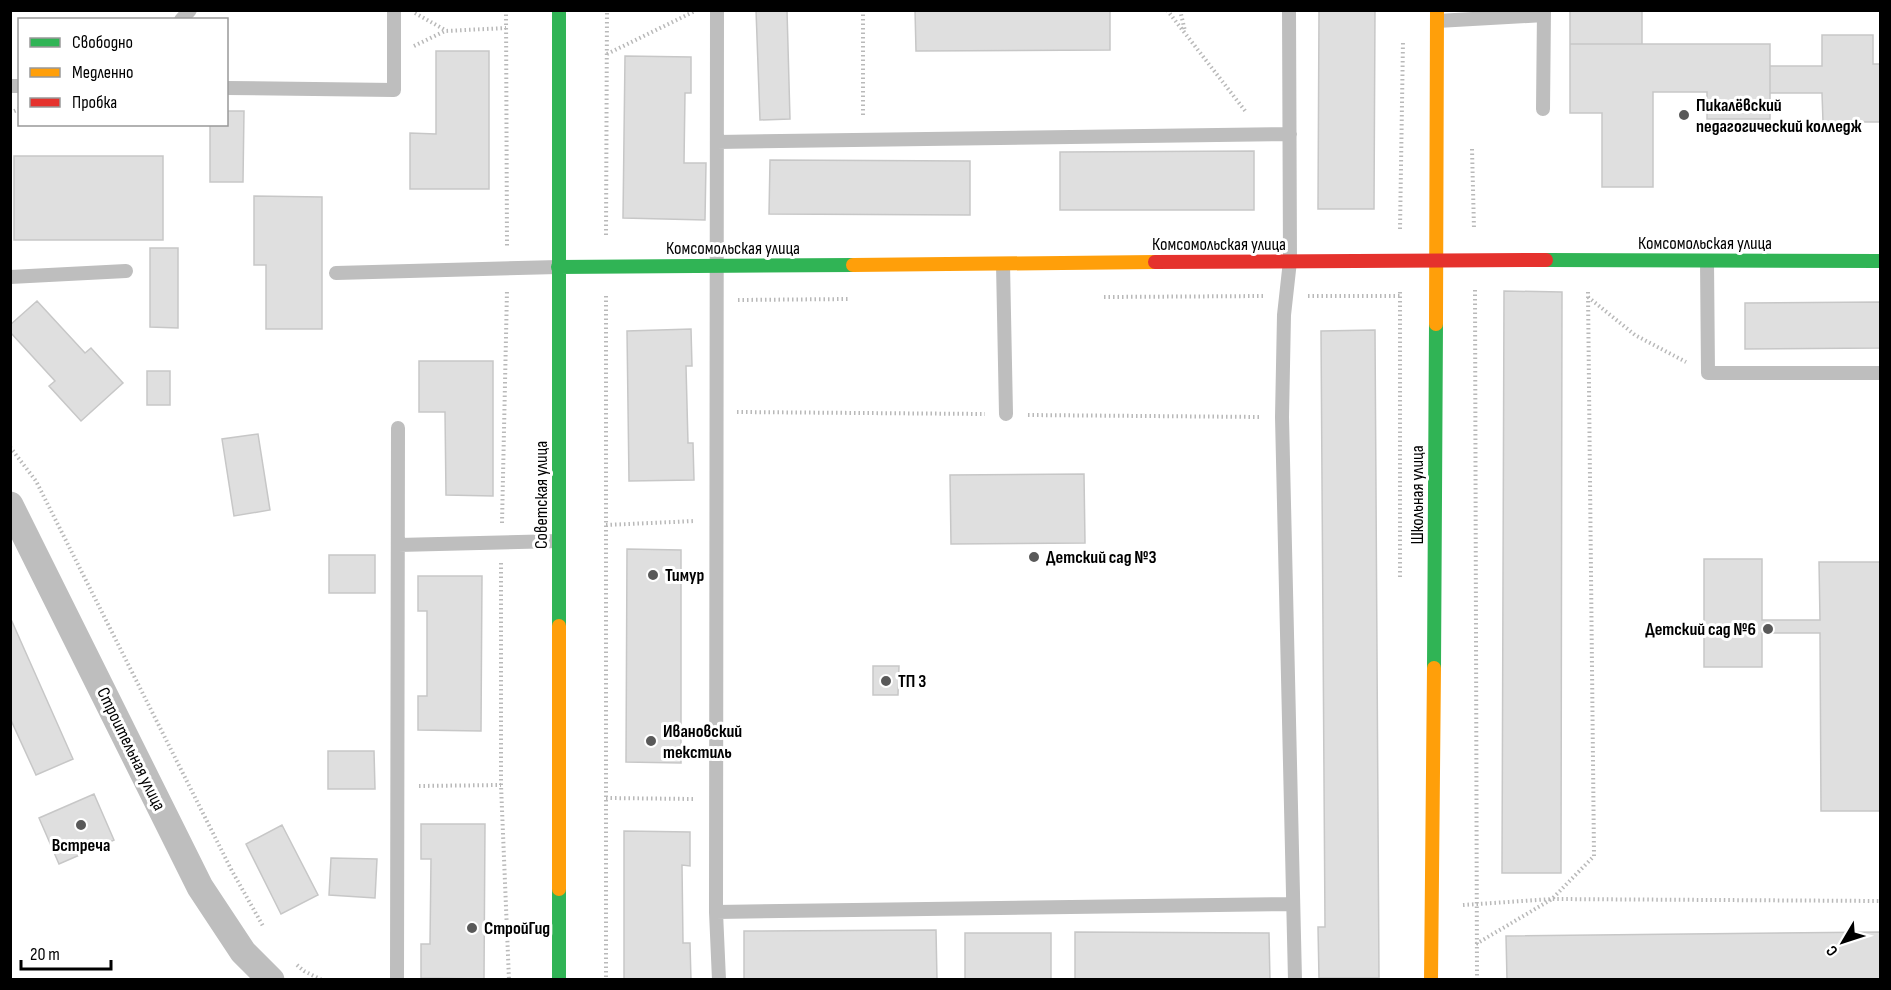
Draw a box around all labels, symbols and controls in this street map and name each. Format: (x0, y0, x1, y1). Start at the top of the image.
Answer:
legend (18, 18, 228, 126)
text: Свободно (72, 32, 133, 53)
text: Медленно (72, 62, 134, 83)
text: Пробка (72, 92, 117, 113)
place label: Пикалёвский педагогический колледж (1696, 95, 1862, 137)
marker: Пикалёвский педагогический колледж (1677, 108, 1691, 122)
street label: Комсомольская улица (1638, 233, 1772, 254)
street label: Комсомольская улица (1152, 234, 1286, 255)
street label: Комсомольская улица (666, 238, 800, 259)
street label: Советская улица (531, 441, 552, 549)
street label: Школьная улица (1407, 445, 1428, 545)
place label: Детский сад №3 (1046, 547, 1157, 568)
marker: Детский сад №3 (1027, 550, 1041, 564)
place label: Тимур (665, 565, 704, 586)
marker: Тимур (646, 568, 660, 582)
place label: Детский сад №6 (1645, 619, 1756, 640)
marker: Детский сад №6 (1761, 622, 1775, 636)
place label: ТП 3 (898, 671, 926, 692)
marker: ТП 3 (879, 674, 893, 688)
street label: Строительная улица (92, 684, 170, 814)
place label: Ивановский текстиль (663, 721, 742, 763)
marker: Ивановский текстиль (644, 734, 658, 748)
marker: Встреча (74, 818, 88, 832)
place label: Встреча (52, 835, 110, 856)
north arrow (1813, 912, 1873, 972)
place label: СтройГид (484, 918, 550, 939)
marker: СтройГид (465, 921, 479, 935)
scale bar (21, 933, 111, 971)
text: С (1823, 941, 1842, 960)
text: 20 m (30, 944, 60, 965)

